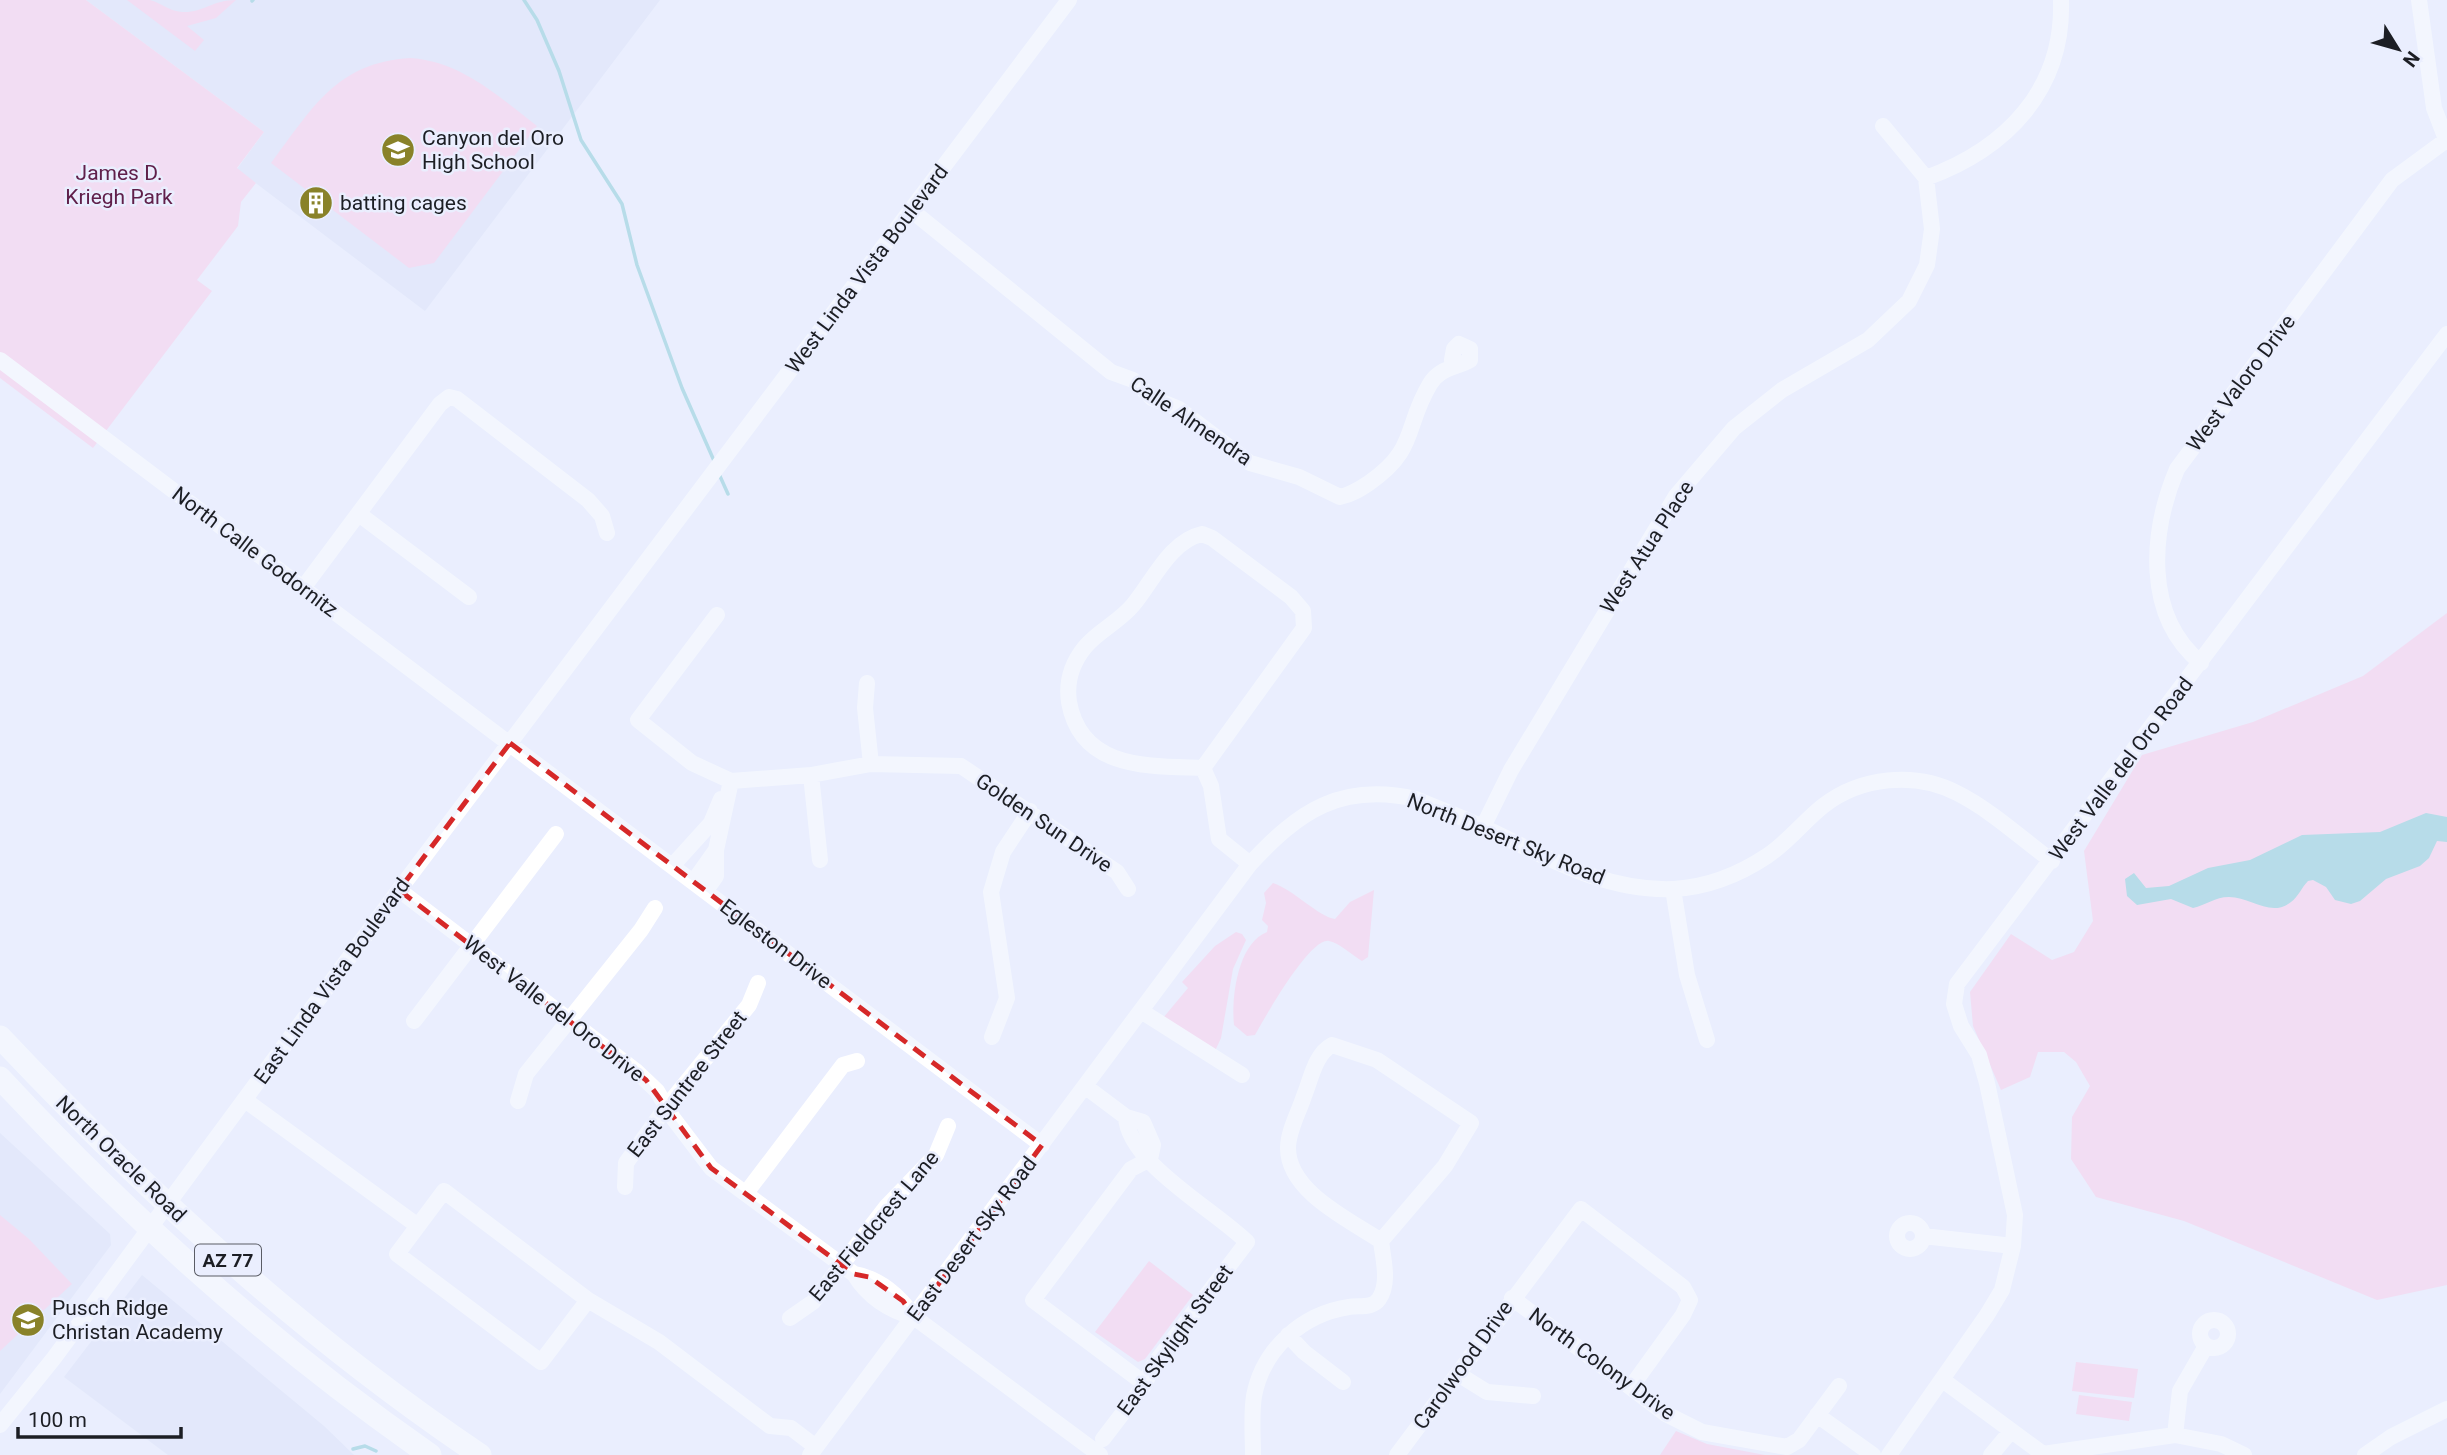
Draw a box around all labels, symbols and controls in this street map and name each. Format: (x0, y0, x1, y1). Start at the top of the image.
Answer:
north arrow (2363, 14, 2433, 84)
text: N (2398, 47, 2424, 71)
place label: Canyon del Oro High School (422, 126, 564, 174)
school or university icon: Canyon del Oro High School (379, 131, 417, 169)
street label: West Linda Vista Boulevard (781, 160, 953, 378)
park label: James D. Kriegh Park (65, 161, 173, 209)
building icon: batting cages (297, 184, 335, 222)
place label: batting cages (340, 191, 467, 215)
street label: West Valoro Drive (2182, 310, 2300, 456)
street label: Calle Almendra (1126, 371, 1256, 471)
street label: West Atua Place (1595, 476, 1699, 618)
street label: North Calle Godornitz (167, 482, 343, 622)
street label: West Valle del Oro Road (2044, 673, 2198, 865)
street label: Golden Sun Drive (971, 769, 1117, 877)
street label: North Desert Sky Road (1404, 788, 1608, 890)
street label: East Linda Vista Boulevard (249, 873, 415, 1089)
street label: Egleston Drive (716, 894, 836, 994)
street label: West Valle del Oro Drive (459, 931, 649, 1087)
street label: East Suntree Street (623, 1006, 752, 1162)
street label: North Oracle Road (51, 1091, 191, 1227)
street label: East Fieldcrest Lane (804, 1146, 944, 1306)
street label: East Desert Sky Road (902, 1152, 1042, 1326)
road number: AZ 77 (195, 1244, 261, 1276)
street label: East Skylight Street (1112, 1260, 1238, 1420)
place label: Pusch Ridge Christan Academy (52, 1296, 223, 1344)
street label: Carolwood Drive (1408, 1296, 1518, 1434)
school or university icon: Pusch Ridge Christan Academy (9, 1301, 47, 1339)
street label: North Colony Drive (1524, 1303, 1680, 1425)
scale bar (18, 1396, 180, 1440)
text: 100 m (28, 1408, 87, 1432)

